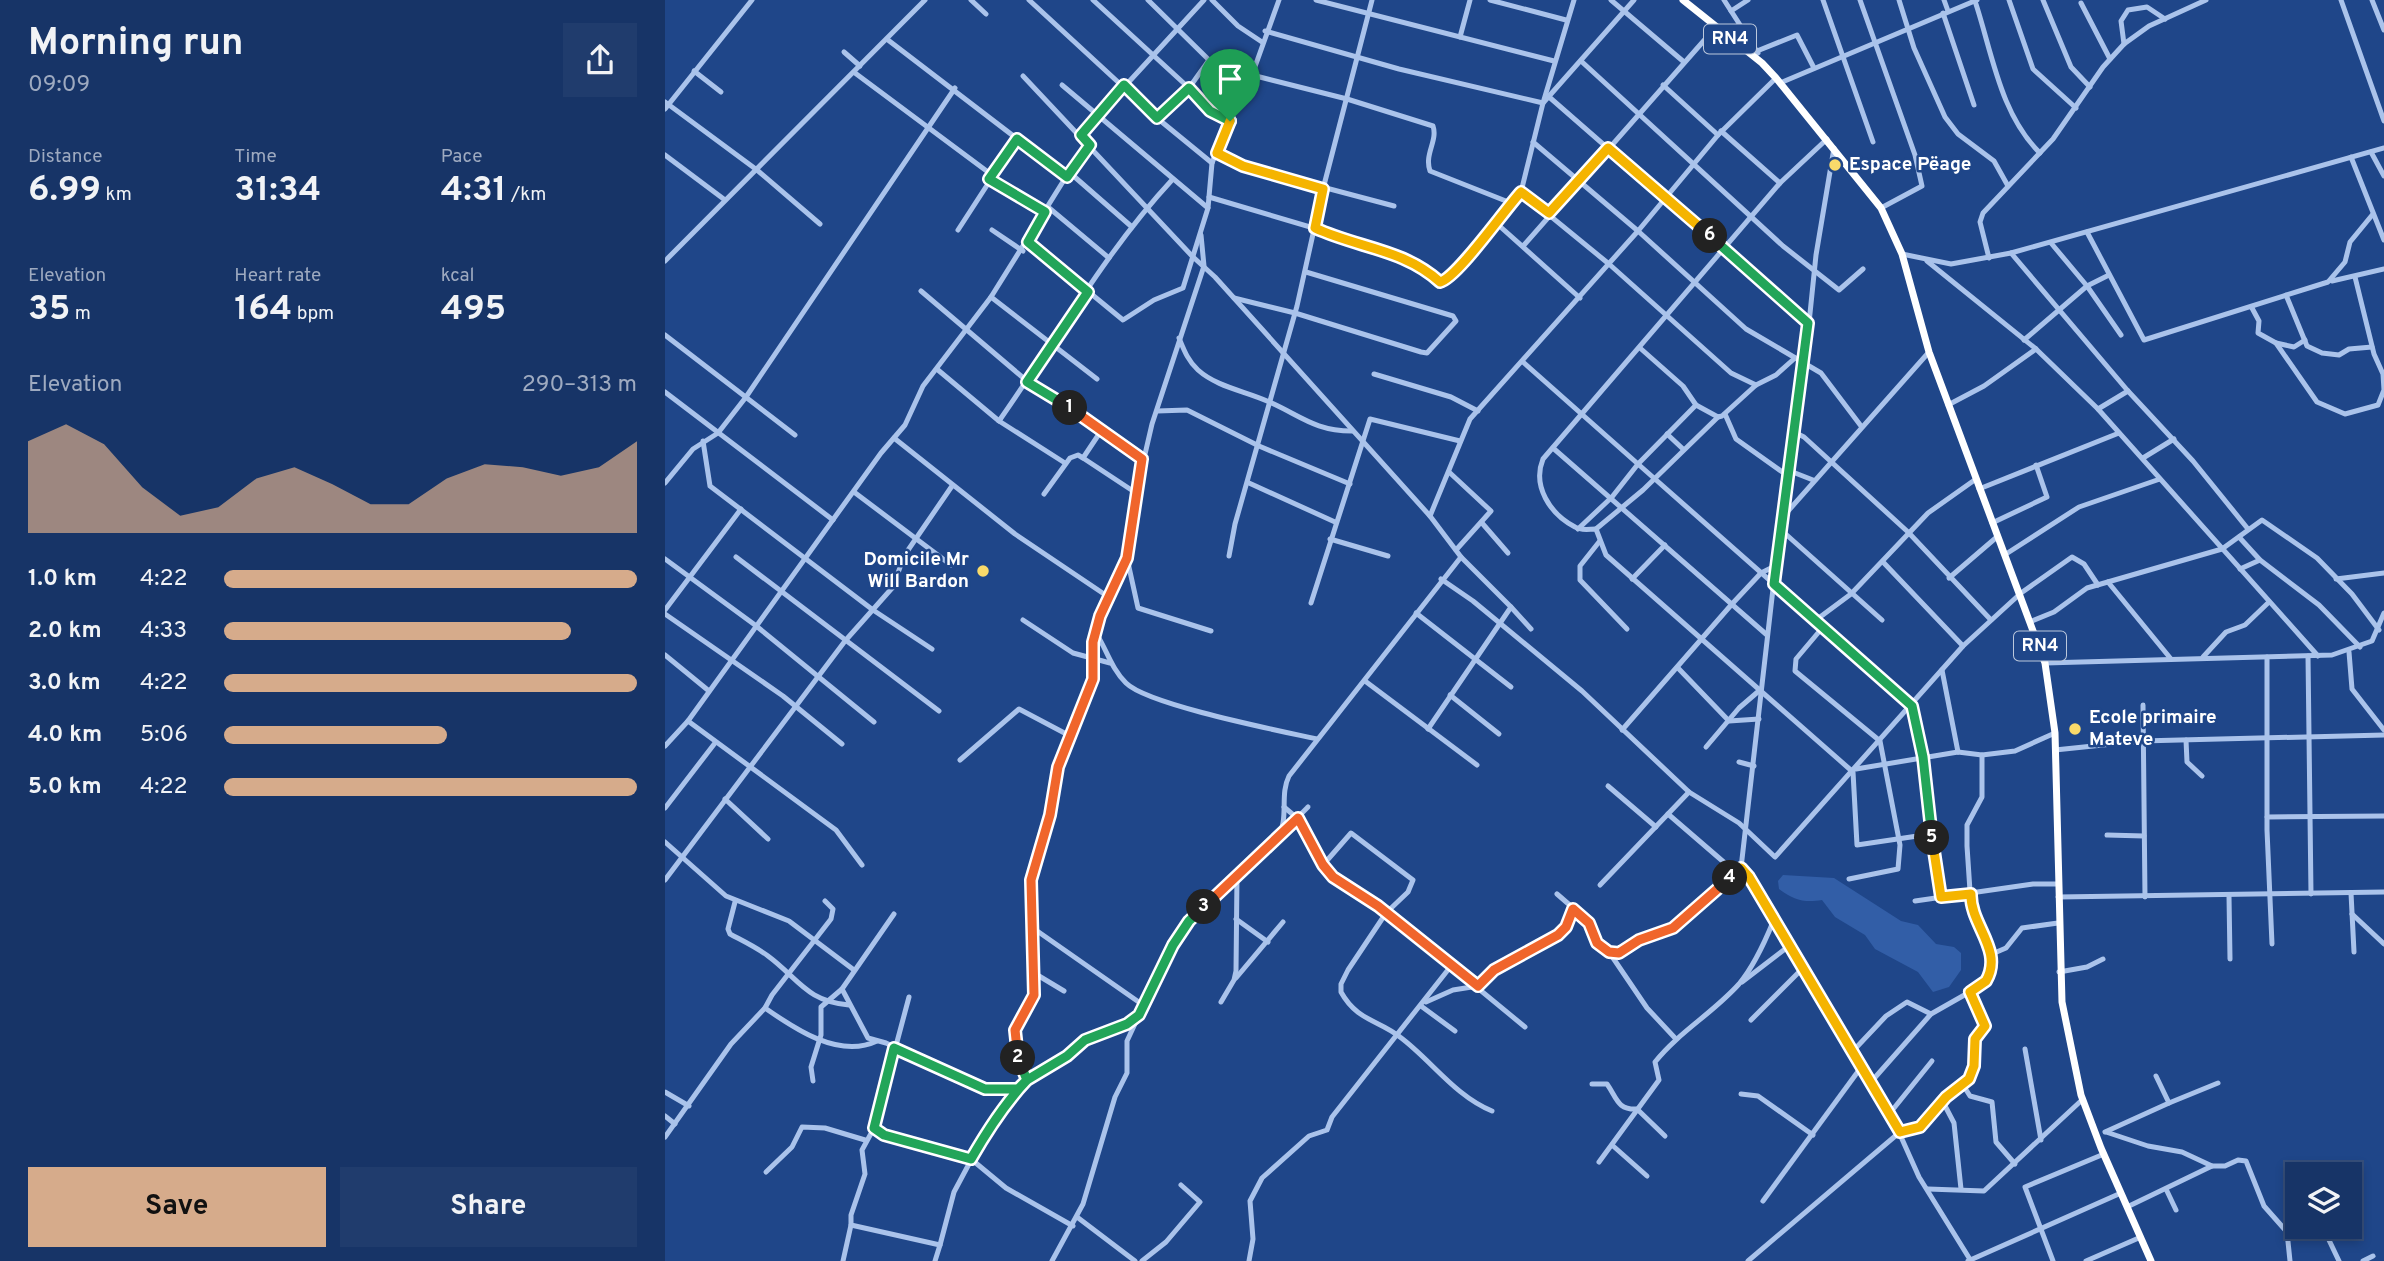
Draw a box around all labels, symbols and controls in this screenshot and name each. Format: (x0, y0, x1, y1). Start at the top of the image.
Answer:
text: Morning run (28, 20, 244, 69)
button: share (563, 23, 637, 97)
road number: RN4 (1704, 24, 1756, 54)
pin (1200, 49, 1260, 121)
icon: arrive (1211, 60, 1249, 98)
text: 09:09 (28, 71, 90, 100)
text: Distance (28, 145, 103, 169)
text: Time (234, 145, 277, 169)
text: Pace (441, 145, 482, 169)
place label: Espace Pëage (1849, 153, 1971, 177)
marker: Espace Pëage (1827, 157, 1843, 173)
text: 6.99 (28, 169, 101, 213)
text: 31:34 (234, 169, 321, 213)
text: 4:31 (441, 169, 507, 213)
text: km (101, 183, 132, 207)
text: /km (507, 183, 546, 207)
pin: 6 (1693, 218, 1727, 254)
text: 6 (1704, 223, 1715, 247)
text: Elevation (28, 264, 106, 288)
text: Heart rate (234, 264, 321, 288)
text: kcal (441, 264, 474, 288)
text: 35 (28, 288, 70, 332)
text: 164 (234, 288, 292, 332)
text: 495 (441, 288, 506, 332)
text: m (70, 302, 91, 326)
text: bpm (292, 302, 334, 326)
text: Elevation (28, 371, 123, 400)
text: 290–313 m (522, 371, 637, 400)
pin: 1 (1053, 390, 1087, 426)
text: 1 (1066, 395, 1073, 419)
place label: Domicile Mr Will Bardon (863, 548, 969, 594)
marker: Domicile Mr Will Bardon (975, 563, 991, 579)
text: 1.0 km (28, 565, 97, 594)
text: 4:22 (140, 565, 188, 594)
text: 2.0 km (28, 617, 102, 646)
text: 4:33 (140, 617, 187, 646)
road number: RN4 (2014, 632, 2066, 660)
text: 3.0 km (28, 669, 101, 698)
text: 4:22 (140, 669, 188, 698)
place label: Ecole primaire Mateve (2089, 706, 2217, 752)
text: 4.0 km (28, 721, 102, 750)
text: 5:06 (140, 721, 188, 750)
marker: Ecole primaire Mateve (2067, 721, 2083, 737)
text: 5.0 km (28, 773, 102, 802)
text: 4:22 (140, 773, 188, 802)
pin: 5 (1915, 820, 1949, 856)
text: 5 (1926, 825, 1937, 849)
pin: 4 (1713, 860, 1747, 896)
text: 4 (1723, 865, 1736, 889)
pin: 3 (1187, 890, 1221, 925)
text: 3 (1198, 894, 1209, 918)
pin: 2 (1001, 1040, 1035, 1076)
text: 2 (1012, 1045, 1023, 1069)
map controls (2285, 1162, 2362, 1239)
button: layers (2285, 1162, 2362, 1239)
button: Save (28, 1167, 326, 1247)
button: Share (340, 1167, 637, 1247)

